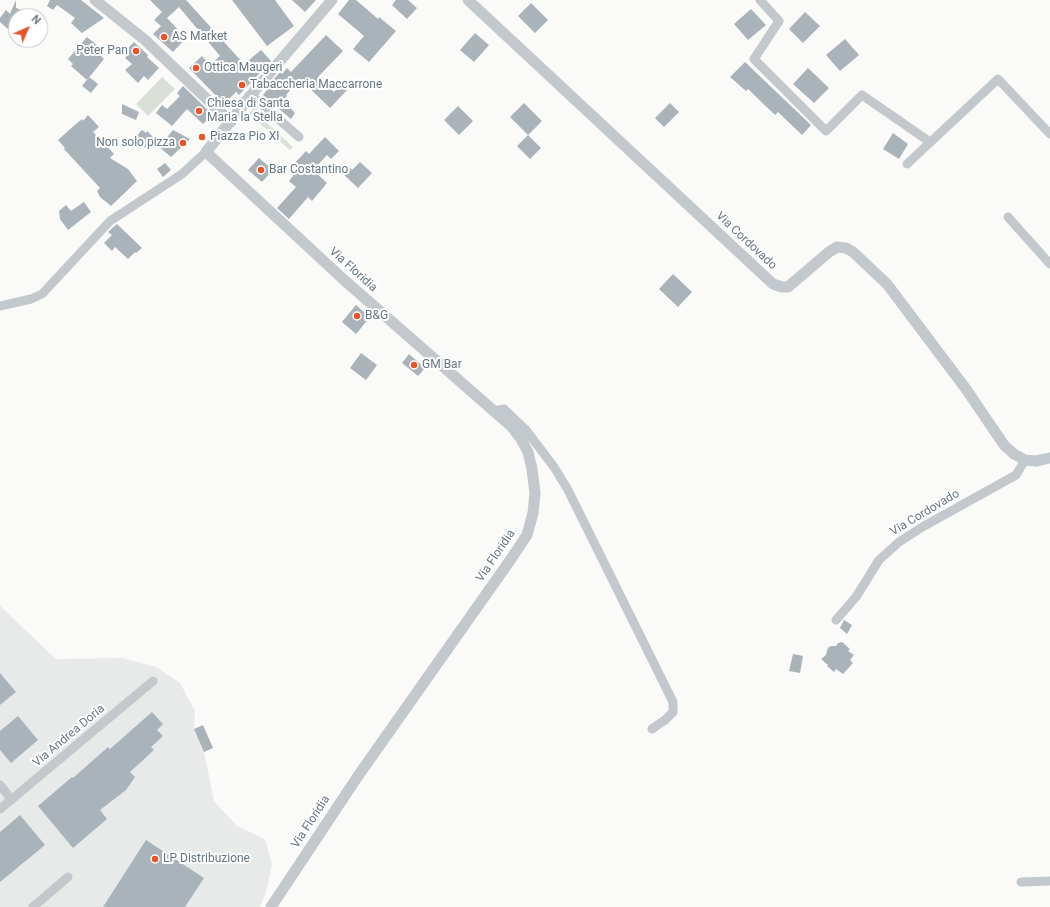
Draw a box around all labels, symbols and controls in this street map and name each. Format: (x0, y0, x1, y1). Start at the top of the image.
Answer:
north arrow (8, 8, 48, 48)
text: N (29, 13, 43, 27)
place label: AS Market (172, 30, 227, 44)
marker: AS Market (159, 32, 169, 42)
place label: Peter Pan (76, 44, 128, 58)
marker: Peter Pan (131, 46, 141, 56)
place label: Ottica Maugeri (204, 61, 283, 75)
marker: Ottica Maugeri (191, 63, 201, 73)
place label: Tabaccheria Maccarrone (250, 78, 382, 92)
marker: Tabaccheria Maccarrone (237, 80, 247, 90)
place label: Chiesa di Santa Maria la Stella (207, 97, 290, 125)
marker: Chiesa di Santa Maria la Stella (194, 106, 204, 116)
place label: Piazza Pio XI (210, 130, 280, 144)
marker: Piazza Pio XI (197, 132, 207, 142)
place label: Non solo pizza (96, 136, 175, 150)
marker: Non solo pizza (178, 138, 188, 148)
place label: Bar Costantino (269, 163, 348, 177)
marker: Bar Costantino (256, 165, 266, 175)
street label: Via Cordovado (713, 209, 779, 273)
street label: Via Floridia (326, 245, 380, 295)
place label: B&G (365, 309, 388, 323)
marker: B&G (352, 311, 362, 321)
place label: GM Bar (422, 358, 462, 372)
marker: GM Bar (409, 360, 419, 370)
street label: Via Cordovado (888, 487, 962, 539)
street label: Via Floridia (473, 527, 519, 585)
street label: Via Andrea Doria (30, 702, 108, 770)
street label: Via Floridia (289, 793, 333, 851)
place label: LP Distribuzione (163, 852, 250, 866)
marker: LP Distribuzione (150, 854, 160, 864)

